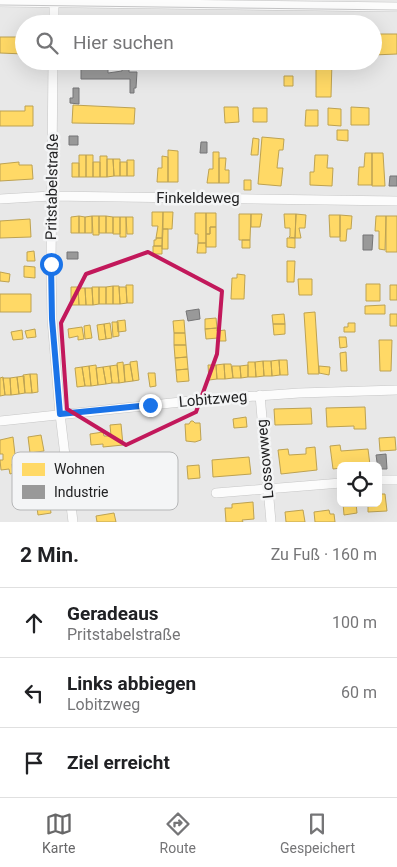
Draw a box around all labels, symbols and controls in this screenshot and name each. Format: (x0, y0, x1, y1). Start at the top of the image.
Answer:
search box (15, 15, 382, 70)
icon: search (33, 29, 61, 57)
text: Hier suchen (73, 31, 174, 54)
street label: Pritstabelstraße (42, 134, 62, 240)
street label: Finkeldeweg (156, 189, 240, 207)
route start (40, 253, 63, 276)
street label: Lobitzweg (178, 387, 248, 411)
route end (139, 394, 162, 417)
street label: Lossowweg (253, 419, 277, 499)
legend (12, 452, 178, 510)
text: Wohnen (54, 461, 105, 477)
map controls (337, 462, 382, 507)
button: locate (337, 462, 382, 507)
text: Industrie (54, 484, 109, 500)
text: 2 Min. (20, 543, 79, 567)
text: Zu Fuß · 160 m (271, 545, 377, 564)
text: Geradeaus (67, 602, 159, 625)
icon: ahead (20, 609, 48, 637)
text: 100 m (332, 613, 377, 632)
text: Pritstabelstraße (67, 625, 181, 644)
text: Links abbiegen (67, 672, 196, 695)
icon: left (20, 679, 48, 707)
text: 60 m (341, 683, 377, 702)
text: Lobitzweg (67, 695, 140, 714)
icon: arrive (20, 749, 48, 777)
text: Ziel erreicht (67, 751, 170, 774)
tab: Karte (42, 810, 76, 856)
tab: Route (160, 810, 196, 856)
tab: Gespeichert (280, 810, 355, 856)

